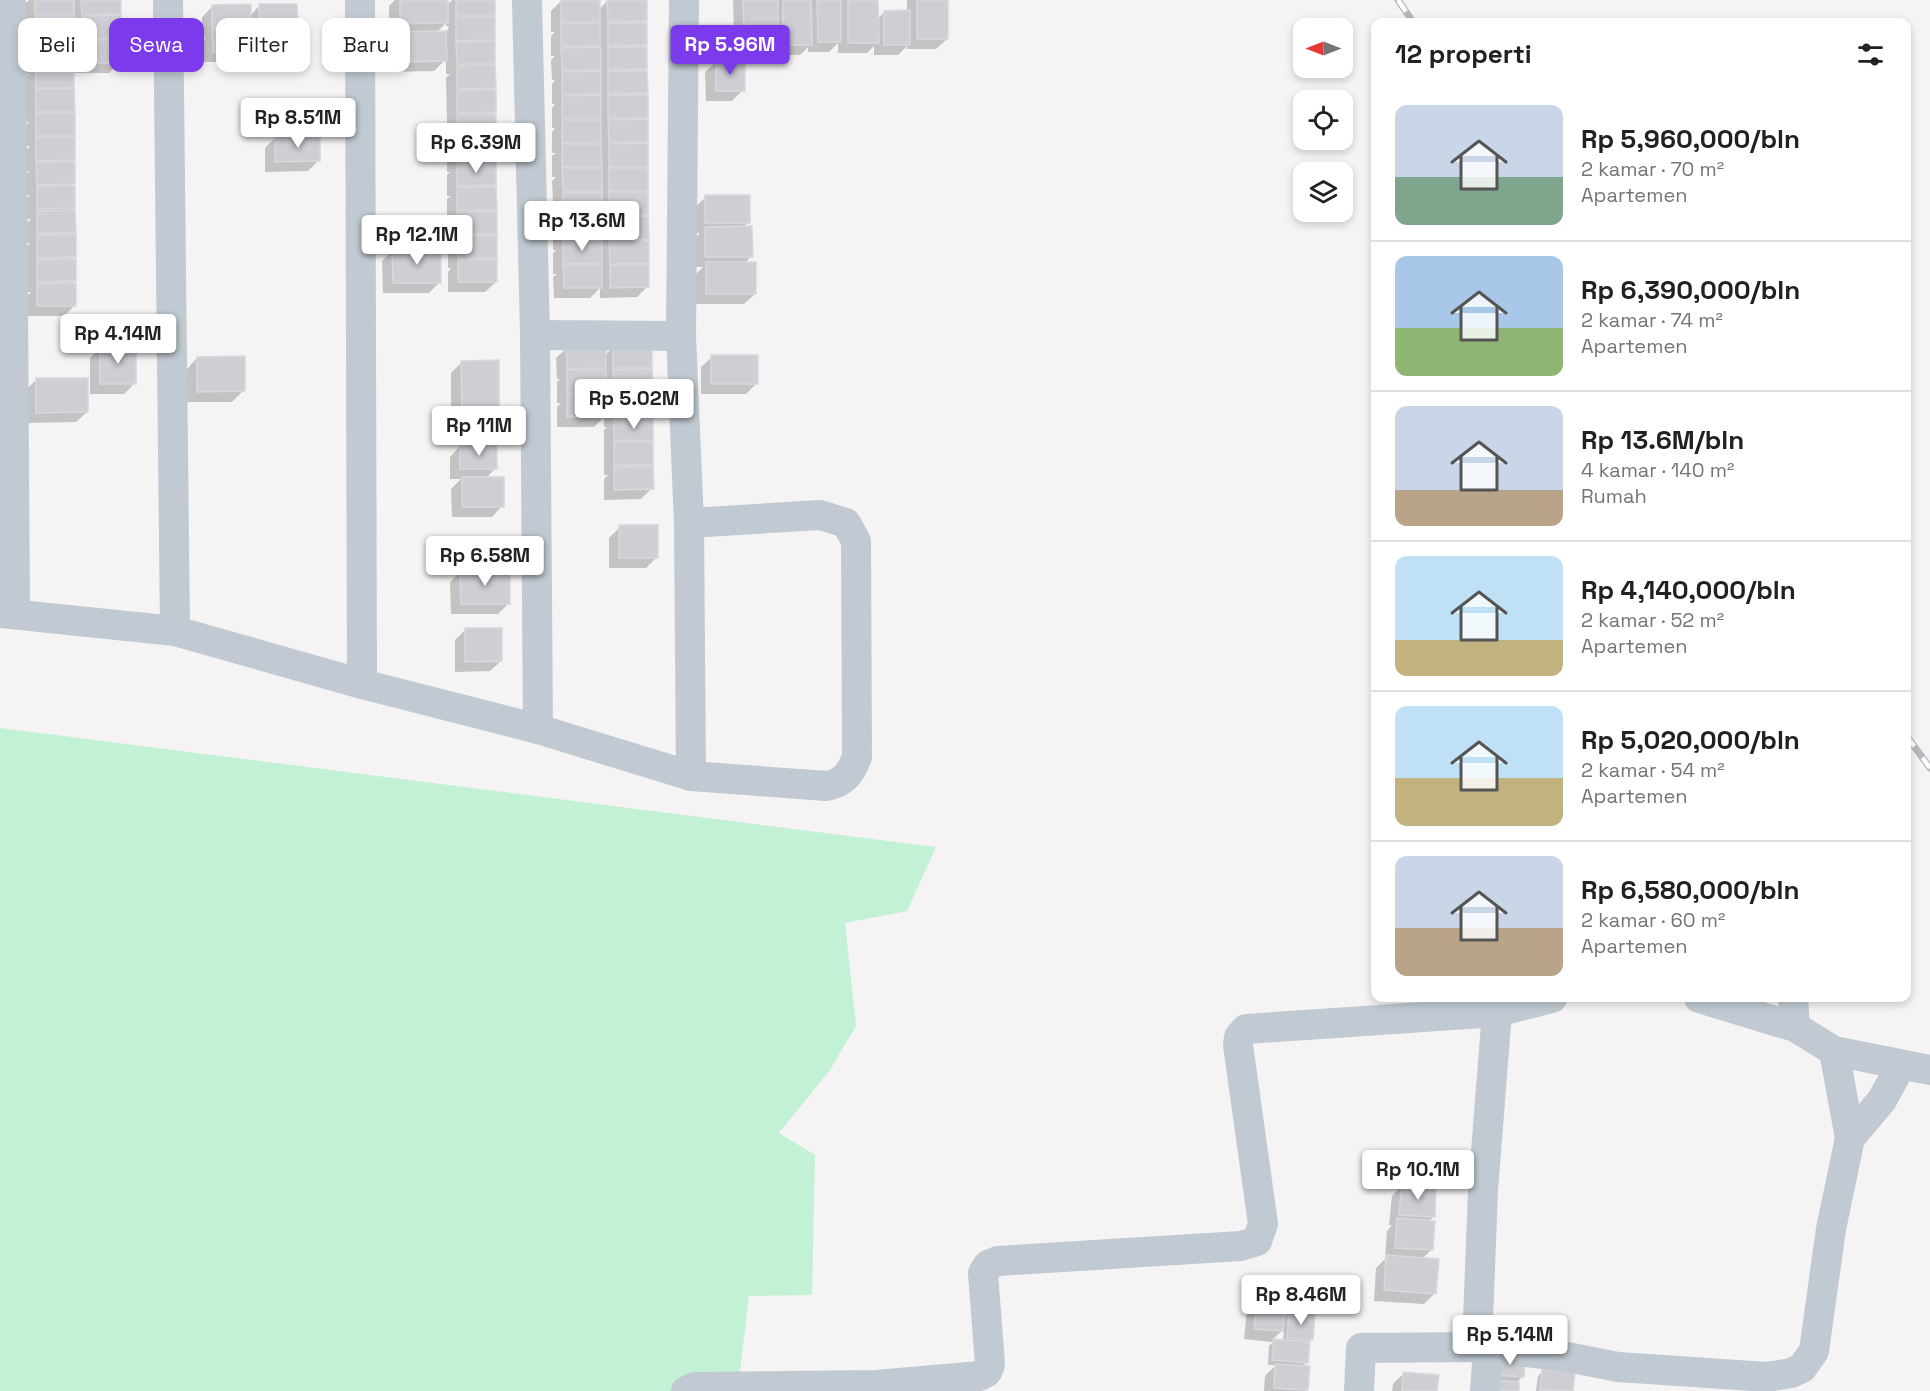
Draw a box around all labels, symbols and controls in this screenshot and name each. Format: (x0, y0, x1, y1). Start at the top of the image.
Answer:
chip: Beli (18, 18, 97, 72)
chip: Sewa (109, 18, 204, 72)
chip: Filter (216, 18, 310, 72)
chip: Baru (322, 18, 410, 72)
north arrow (1293, 18, 1353, 78)
map controls (1293, 18, 1353, 222)
pin: Rp 5.96M (668, 25, 792, 76)
text: Rp 5.96M (685, 31, 775, 57)
text: 12 properti (1395, 37, 1532, 71)
icon: filters (1854, 38, 1887, 71)
button: locate (1293, 90, 1353, 150)
pin: Rp 8.51M (236, 98, 360, 149)
text: Rp 8.51M (255, 104, 341, 130)
text: Rp 5,960,000/bln (1581, 122, 1800, 156)
pin: Rp 6.39M (414, 123, 538, 174)
text: Rp 6.39M (431, 129, 521, 155)
icon: home (1443, 129, 1515, 201)
text: 2 kamar · 70 m² (1581, 156, 1724, 182)
button: layers (1293, 162, 1353, 222)
text: Apartemen (1581, 182, 1688, 208)
pin: Rp 13.6M (520, 201, 644, 252)
text: Rp 13.6M (538, 207, 626, 233)
pin: Rp 12.1M (355, 215, 479, 266)
text: Rp 12.1M (376, 221, 459, 247)
text: Rp 6,390,000/bln (1581, 273, 1800, 307)
icon: home (1443, 280, 1515, 352)
text: 2 kamar · 74 m² (1581, 307, 1723, 333)
pin: Rp 4.14M (56, 314, 180, 365)
text: Rp 4.14M (74, 320, 162, 346)
text: Apartemen (1581, 333, 1688, 359)
pin: Rp 5.02M (572, 379, 696, 430)
text: Rp 5.02M (589, 385, 679, 411)
pin: Rp 11M (430, 406, 528, 457)
text: Rp 11M (446, 412, 512, 438)
text: Rp 13.6M/bln (1581, 423, 1744, 457)
icon: home (1443, 430, 1515, 502)
text: 4 kamar · 140 m² (1581, 457, 1734, 483)
text: Rumah (1581, 483, 1647, 509)
pin: Rp 6.58M (423, 536, 547, 587)
text: Rp 6.58M (440, 542, 530, 568)
text: Rp 4,140,000/bln (1581, 573, 1796, 607)
icon: home (1443, 580, 1515, 652)
text: 2 kamar · 52 m² (1581, 607, 1724, 633)
text: Apartemen (1581, 633, 1688, 659)
text: Rp 5,020,000/bln (1581, 723, 1800, 757)
icon: home (1443, 730, 1515, 802)
text: 2 kamar · 54 m² (1581, 757, 1725, 783)
text: Apartemen (1581, 783, 1688, 809)
text: Rp 6,580,000/bln (1581, 873, 1800, 907)
icon: home (1443, 880, 1515, 952)
text: 2 kamar · 60 m² (1581, 907, 1725, 933)
text: Apartemen (1581, 933, 1688, 959)
pin: Rp 10.1M (1356, 1150, 1480, 1201)
text: Rp 10.1M (1376, 1156, 1460, 1182)
pin: Rp 8.46M (1239, 1275, 1363, 1326)
text: Rp 8.46M (1255, 1281, 1347, 1307)
pin: Rp 5.14M (1448, 1315, 1572, 1366)
text: Rp 5.14M (1467, 1321, 1553, 1347)

